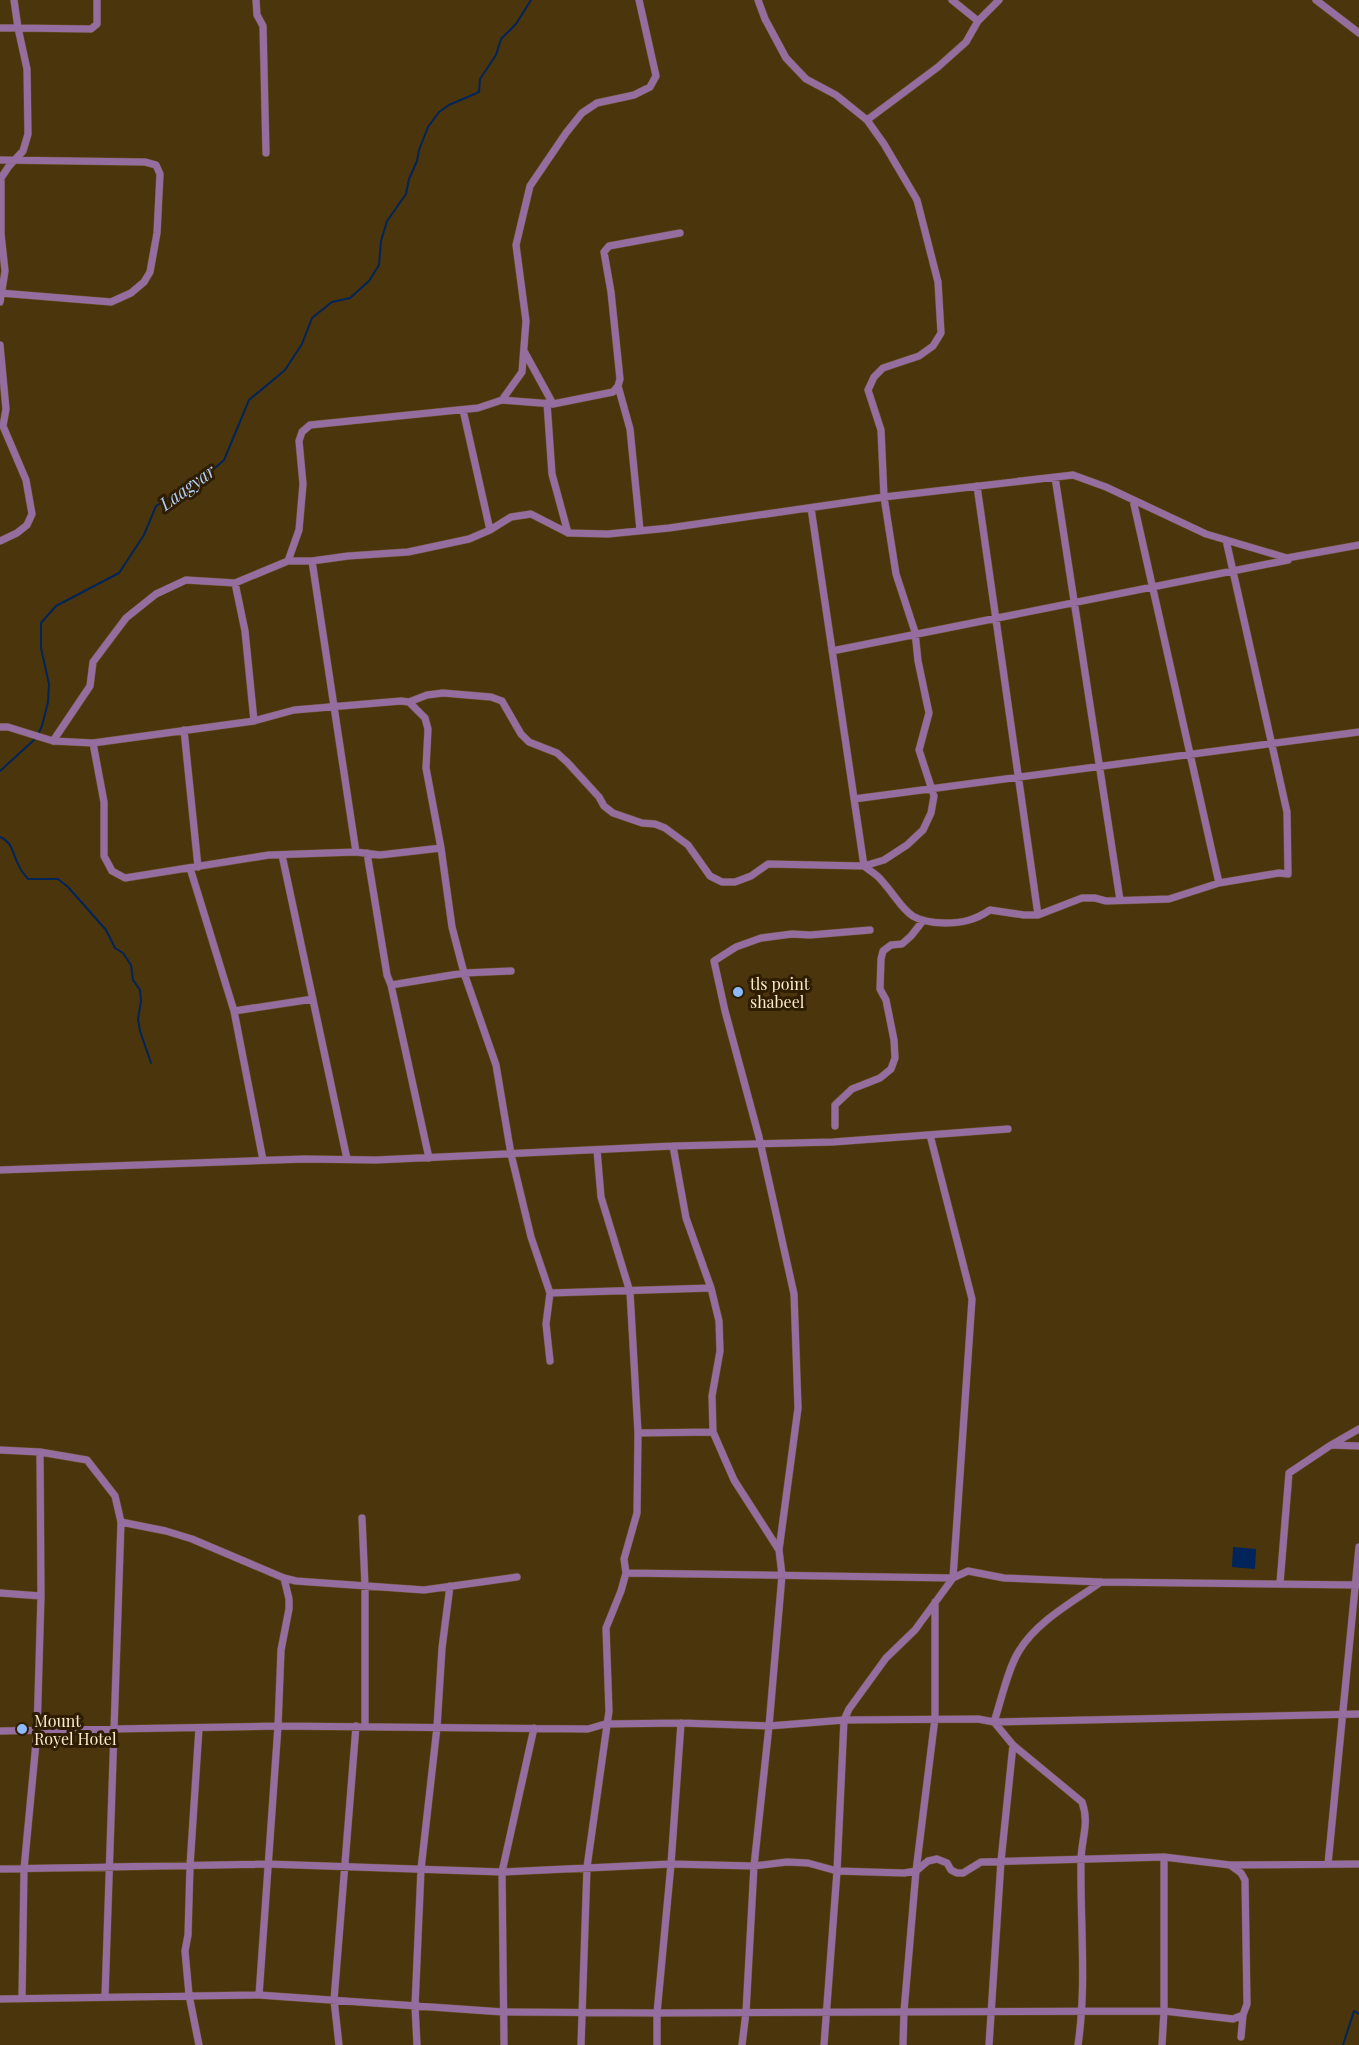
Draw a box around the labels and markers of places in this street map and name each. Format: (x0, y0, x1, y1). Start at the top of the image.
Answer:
place label: tls point shabeel (750, 973, 810, 1012)
marker: tls point shabeel (731, 985, 745, 999)
place label: Mount Royel Hotel (34, 1710, 117, 1749)
marker: Mount Royel Hotel (15, 1722, 29, 1736)

